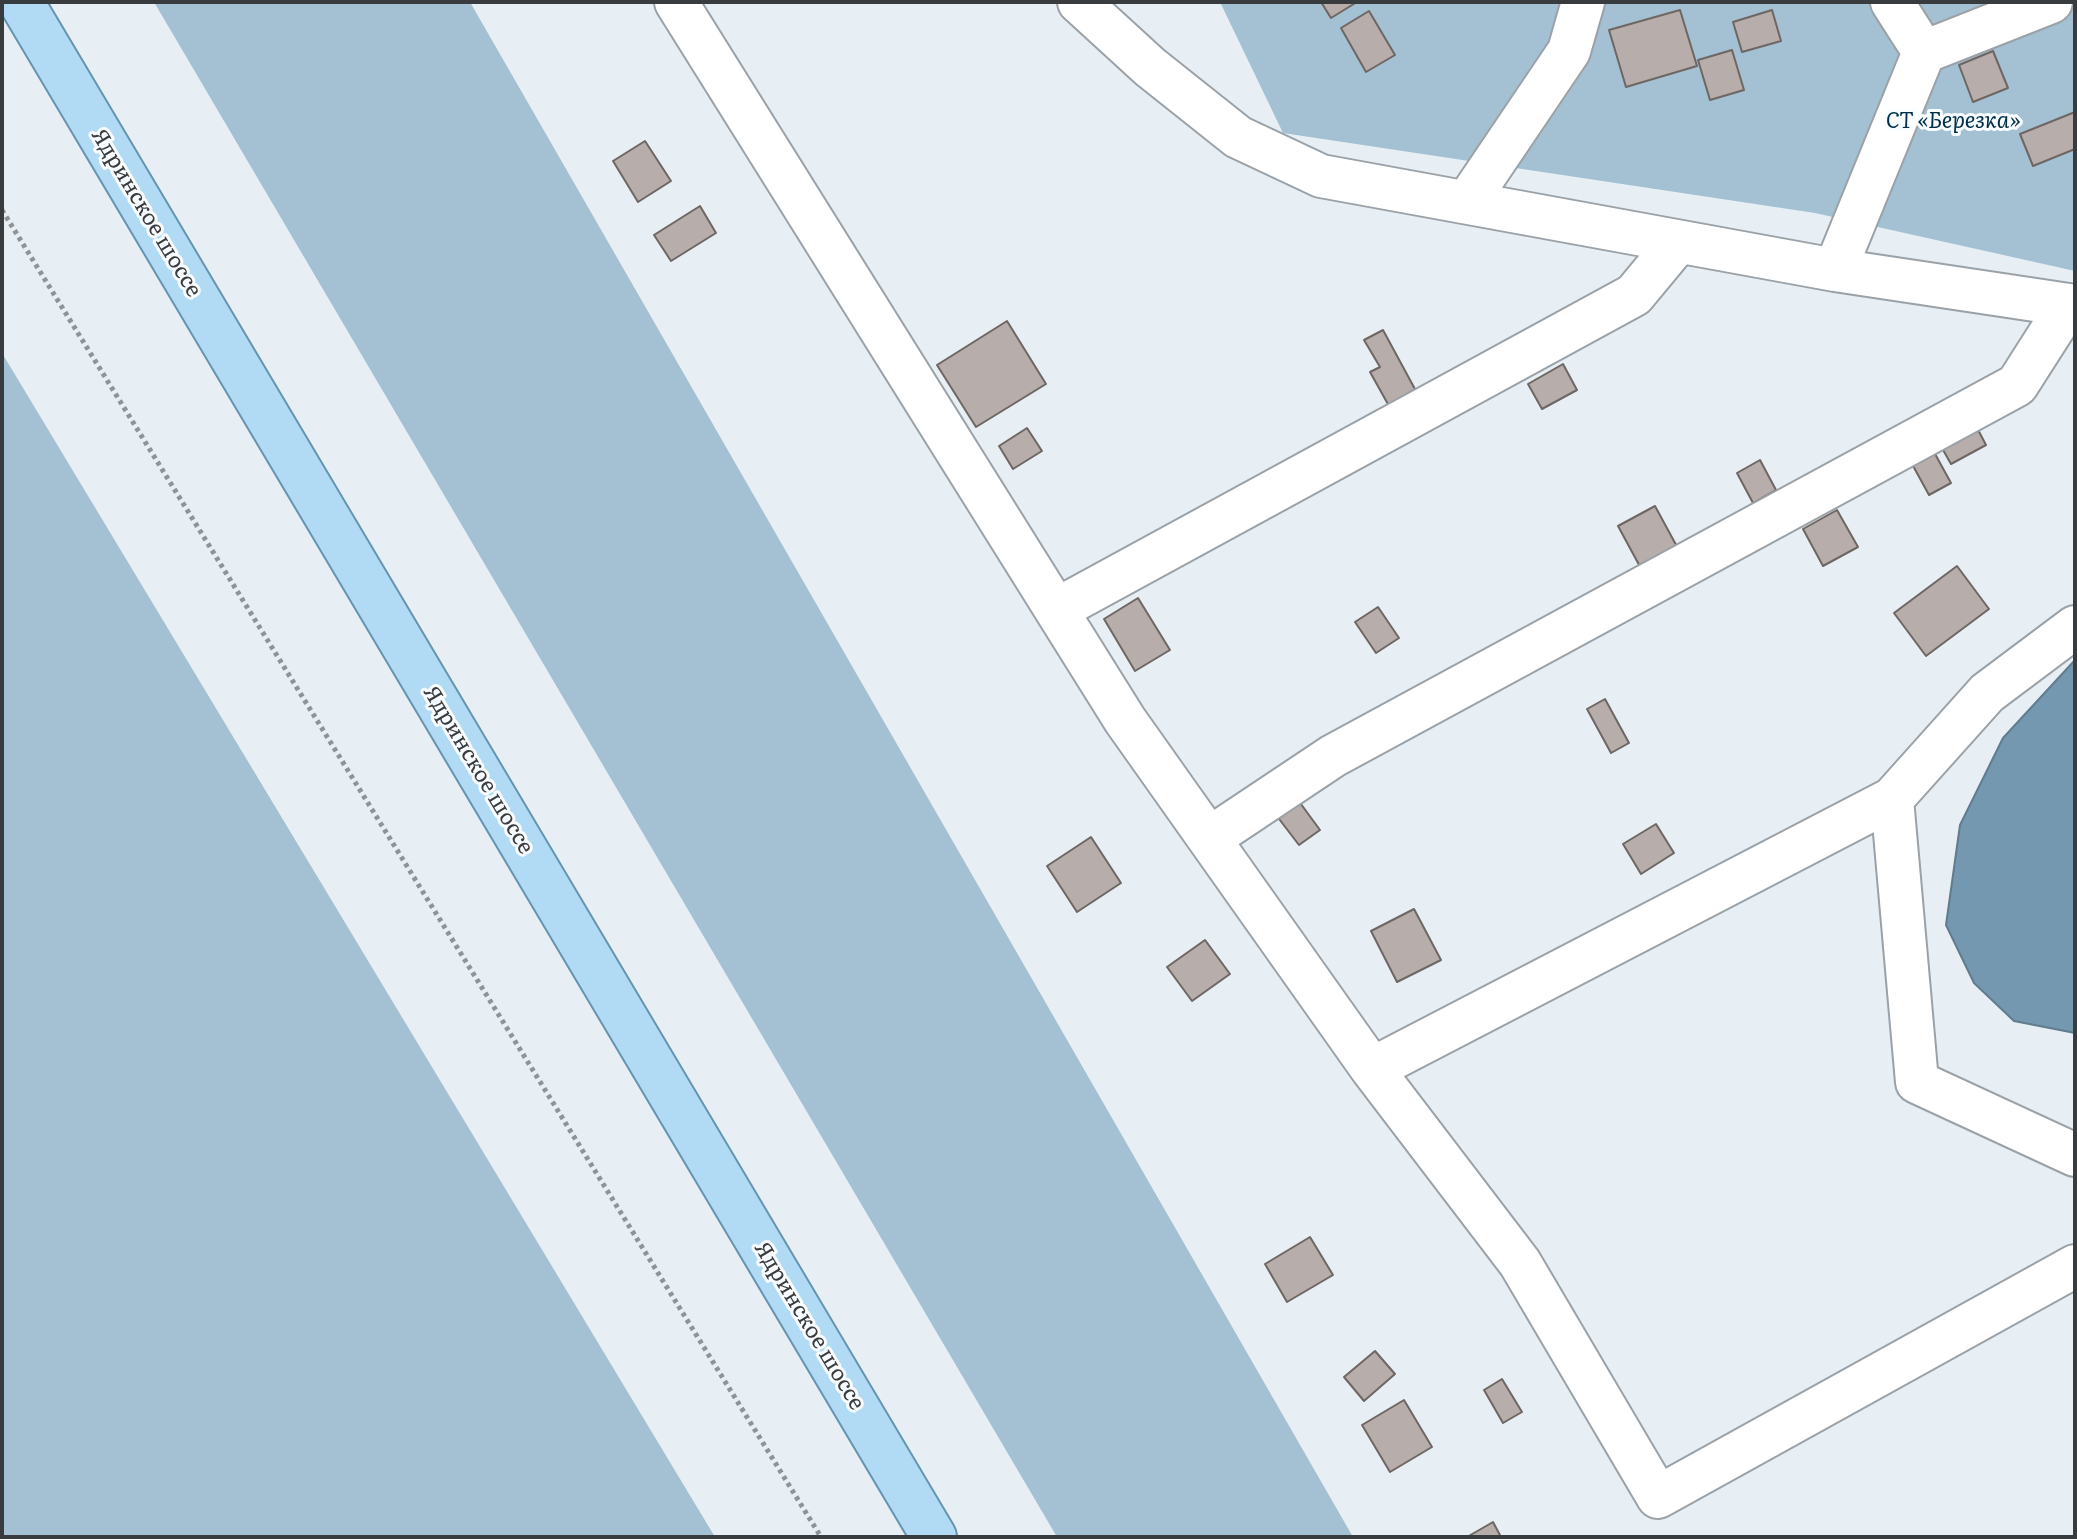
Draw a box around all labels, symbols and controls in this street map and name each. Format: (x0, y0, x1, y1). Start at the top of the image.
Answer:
park label: СТ «Березка» (1886, 109, 2020, 135)
street label: Ядринское шоссе (85, 124, 207, 302)
street label: Ядринское шоссе (417, 681, 539, 859)
street label: Ядринское шоссе (748, 1237, 870, 1415)

